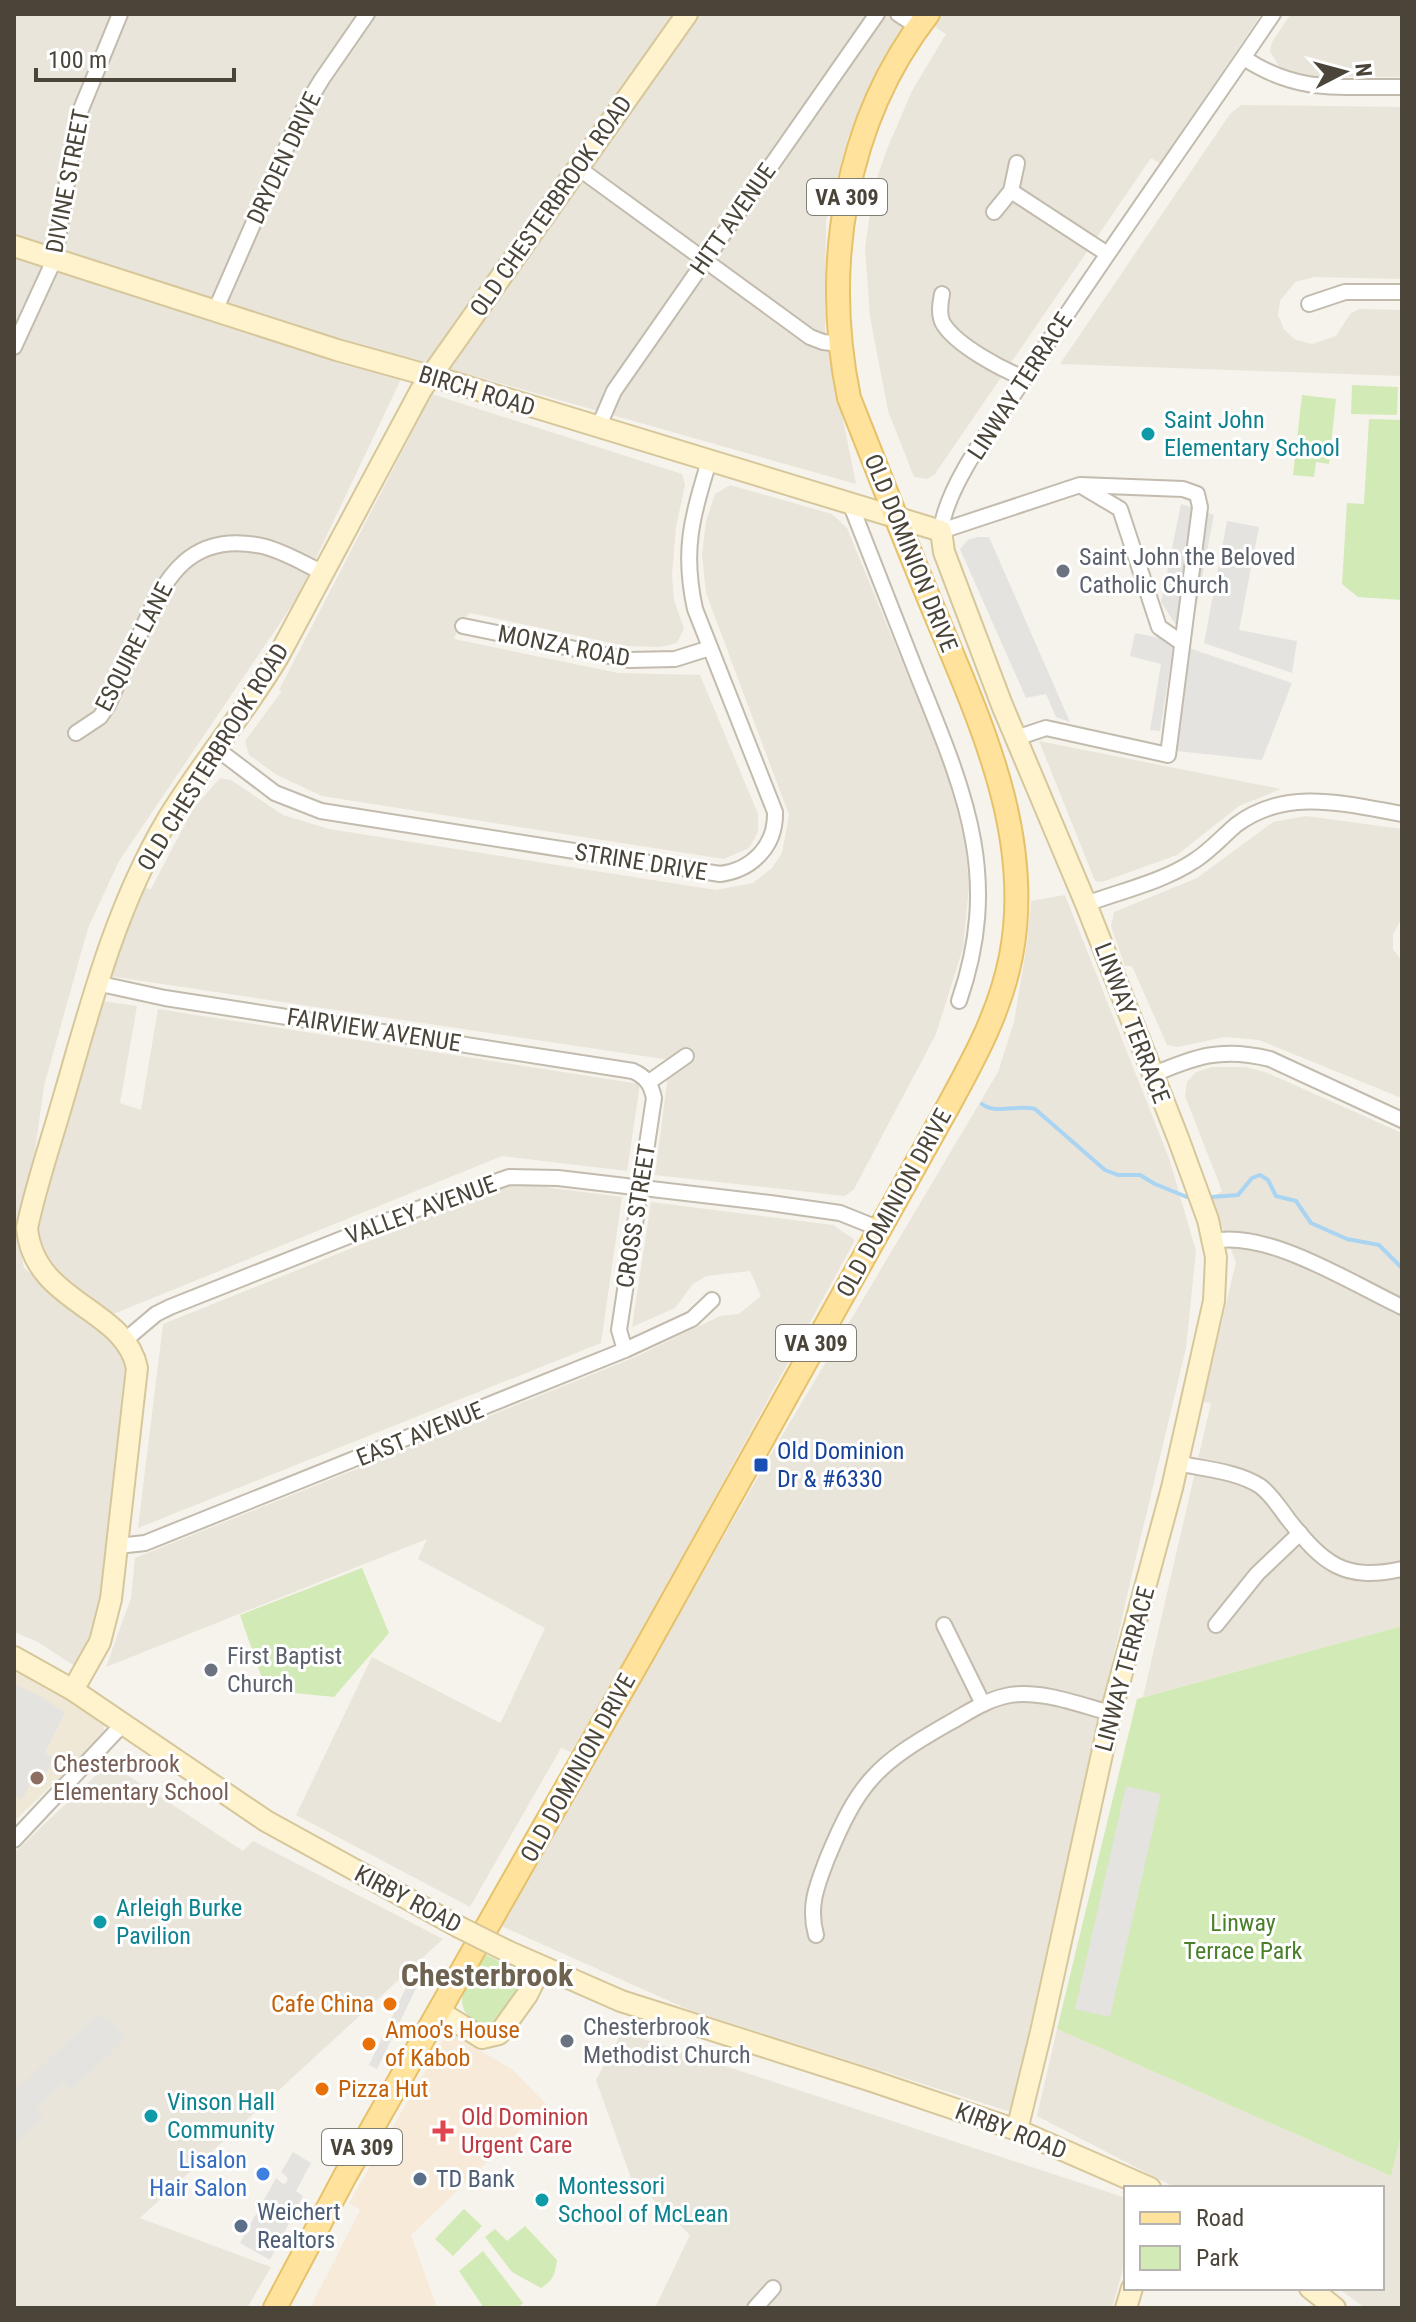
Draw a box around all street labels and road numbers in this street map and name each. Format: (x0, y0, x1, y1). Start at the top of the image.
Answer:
street label: DRYDEN DRIVE (241, 88, 327, 228)
street label: OLD CHESTERBROOK ROAD (464, 90, 638, 322)
street label: DIVINE STREET (40, 107, 96, 255)
street label: HITT AVENUE (684, 158, 782, 280)
road number: VA 309 (807, 179, 887, 215)
street label: LINWAY TERRACE (962, 307, 1078, 465)
street label: BIRCH ROAD (415, 360, 539, 422)
street label: OLD DOMINION DRIVE (859, 450, 963, 656)
street label: ESQUIRE LANE (90, 578, 178, 716)
street label: MONZA ROAD (496, 619, 632, 673)
street label: OLD CHESTERBROOK ROAD (131, 638, 295, 876)
street label: STRINE DRIVE (573, 838, 709, 886)
street label: LINWAY TERRACE (1089, 939, 1175, 1107)
street label: FAIRVIEW AVENUE (285, 1002, 463, 1058)
street label: OLD DOMINION DRIVE (831, 1104, 957, 1302)
street label: CROSS STREET (611, 1142, 661, 1290)
street label: VALLEY AVENUE (342, 1170, 500, 1250)
road number: VA 309 (776, 1325, 856, 1361)
street label: EAST AVENUE (353, 1396, 488, 1472)
street label: LINWAY TERRACE (1090, 1583, 1160, 1755)
street label: OLD DOMINION DRIVE (515, 1669, 641, 1867)
street label: KIRBY ROAD (350, 1859, 466, 1939)
street label: KIRBY ROAD (951, 2097, 1071, 2165)
road number: VA 309 (322, 2129, 402, 2165)

